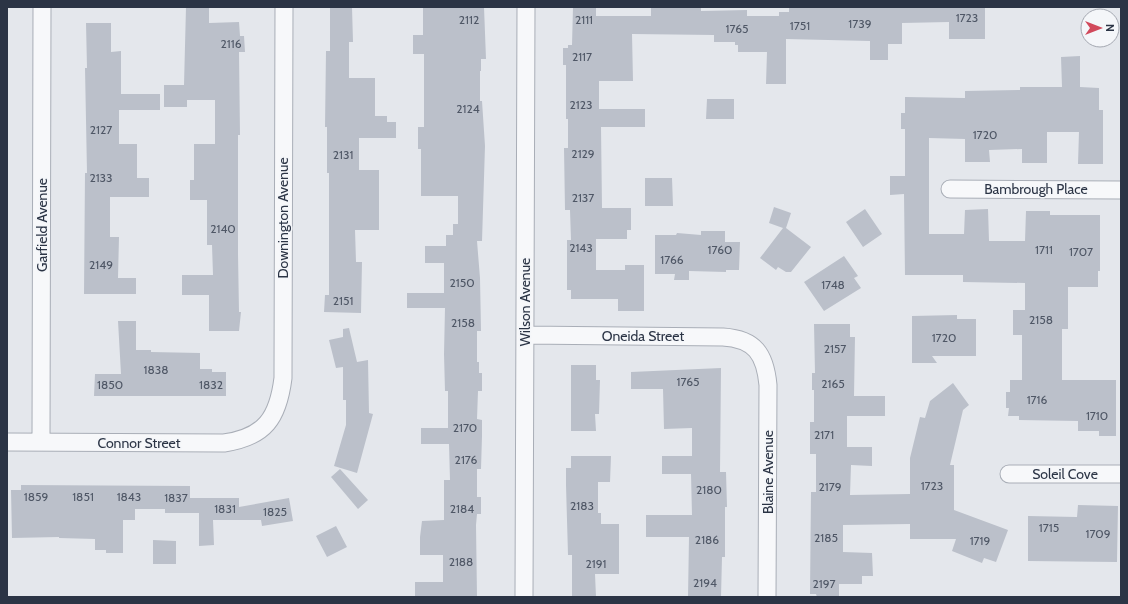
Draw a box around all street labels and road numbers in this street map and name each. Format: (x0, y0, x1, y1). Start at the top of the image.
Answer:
street label: Downington Avenue (274, 157, 292, 279)
street label: Garfield Avenue (33, 178, 51, 272)
street label: Bambrough Place (984, 180, 1088, 198)
street label: Wilson Avenue (516, 258, 534, 346)
street label: Oneida Street (602, 327, 684, 345)
street label: Blaine Avenue (759, 430, 777, 514)
street label: Connor Street (97, 434, 181, 452)
street label: Soleil Cove (1032, 465, 1098, 483)

